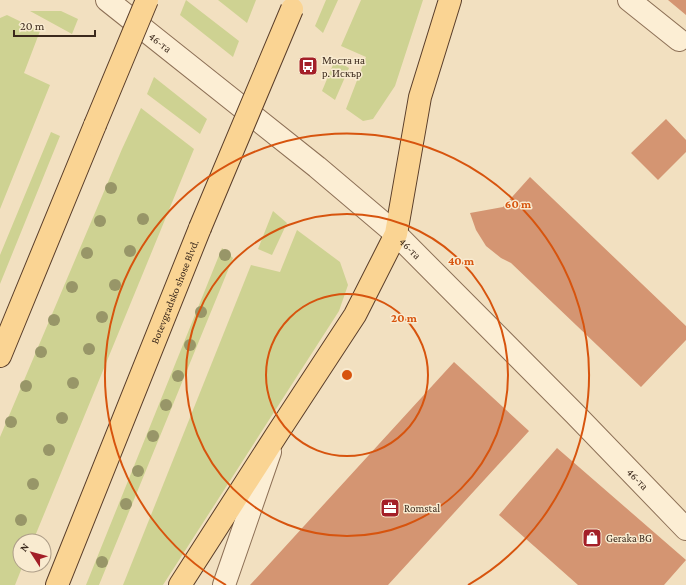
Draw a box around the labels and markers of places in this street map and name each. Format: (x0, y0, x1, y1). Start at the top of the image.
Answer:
place label: Моста на р. Искър (322, 54, 365, 79)
bus stop icon: Моста на р. Искър (297, 55, 319, 77)
centre of rings (340, 368, 354, 382)
office icon: Romstal (379, 497, 401, 519)
place label: Romstal (404, 502, 440, 514)
shop icon: Geraka BG (581, 527, 603, 549)
place label: Geraka BG (606, 532, 652, 544)

